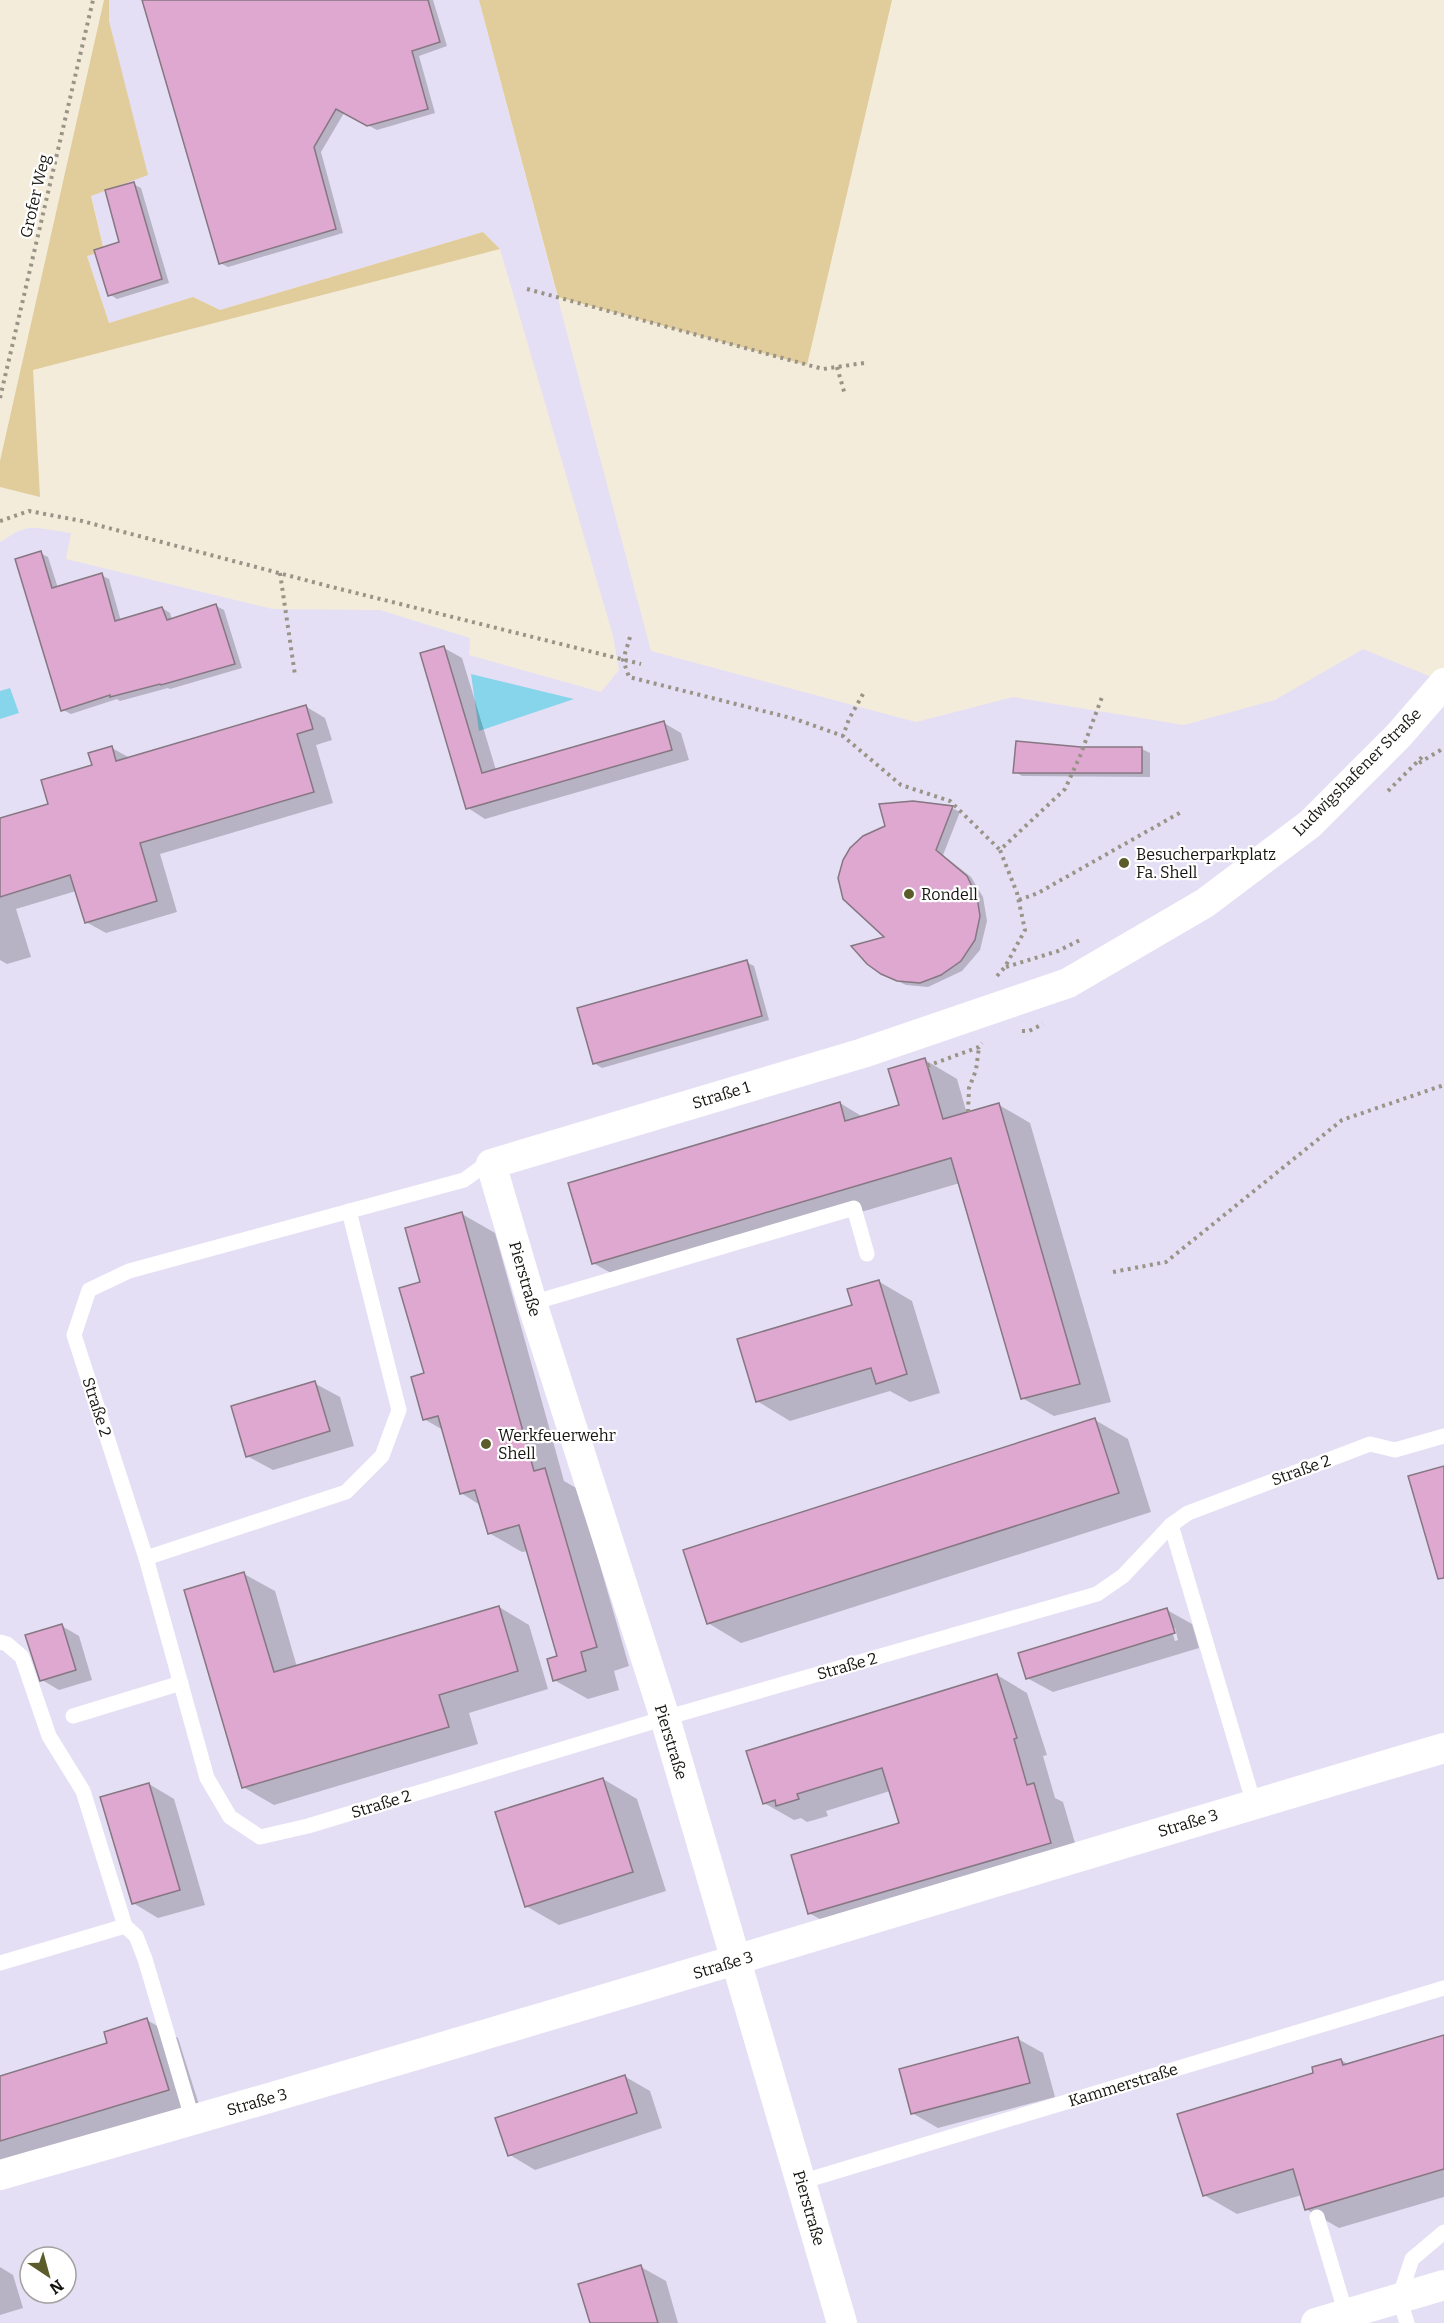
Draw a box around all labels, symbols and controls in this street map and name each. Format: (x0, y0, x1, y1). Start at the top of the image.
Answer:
street label: Grofer Weg (16, 152, 54, 240)
street label: Ludwigshafener Straße (1289, 704, 1425, 840)
place label: Besucherparkplatz Fa. Shell (1136, 845, 1276, 882)
marker: Besucherparkplatz Fa. Shell (1117, 856, 1131, 870)
place label: Rondell (921, 885, 978, 904)
marker: Rondell (902, 887, 916, 901)
street label: Straße 1 (690, 1077, 753, 1113)
street label: Pierstraße (505, 1239, 545, 1319)
street label: Straße 2 (78, 1375, 116, 1439)
place label: Werkfeuerwehr Shell (498, 1426, 616, 1463)
marker: Werkfeuerwehr Shell (479, 1437, 493, 1451)
street label: Straße 2 (1269, 1451, 1333, 1489)
street label: Straße 2 (815, 1648, 879, 1684)
street label: Pierstraße (651, 1702, 691, 1782)
street label: Straße 2 (349, 1786, 413, 1822)
street label: Straße 3 (1156, 1805, 1220, 1841)
street label: Straße 3 (691, 1947, 755, 1983)
street label: Kammerstraße (1066, 2059, 1180, 2111)
street label: Straße 3 (225, 2084, 289, 2120)
street label: Pierstraße (789, 2168, 829, 2248)
north arrow (18, 2245, 78, 2305)
text: N (46, 2275, 67, 2298)

